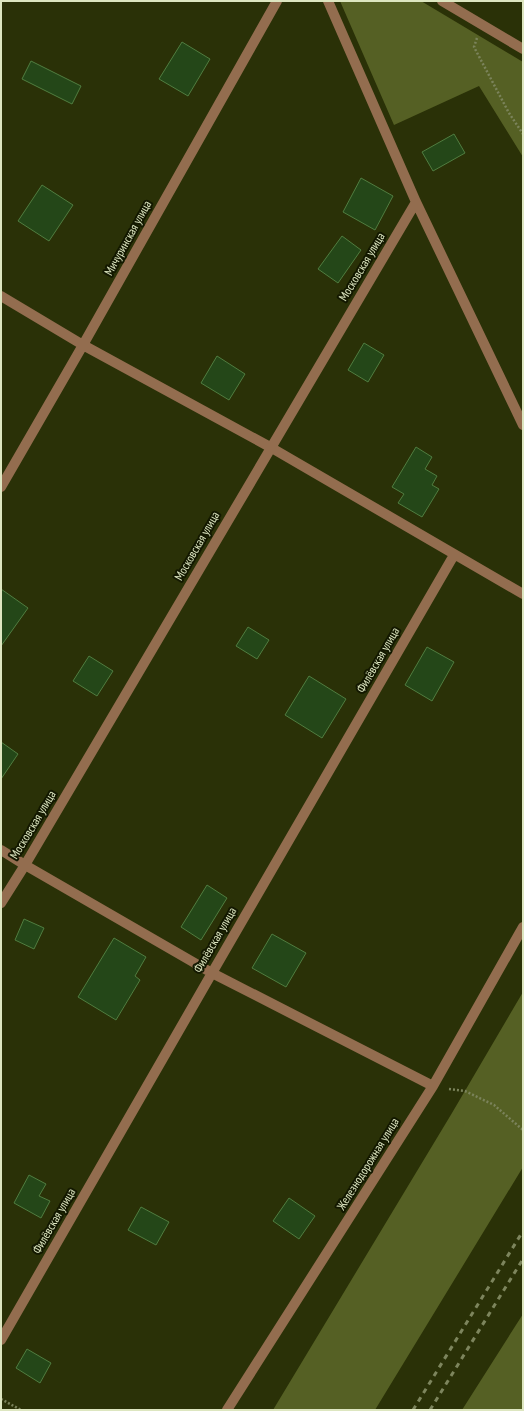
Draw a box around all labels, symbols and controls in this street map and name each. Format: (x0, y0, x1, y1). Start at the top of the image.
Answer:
street label: Мичуринская улица (101, 198, 154, 278)
street label: Московская улица (335, 230, 388, 304)
street label: Московская улица (171, 508, 222, 583)
street label: Филёвская улица (353, 624, 402, 695)
street label: Московская улица (6, 788, 59, 862)
street label: Филёвская улица (190, 904, 239, 975)
street label: Железнодорожная улица (333, 1115, 402, 1213)
street label: Филёвская улица (29, 1185, 78, 1256)

